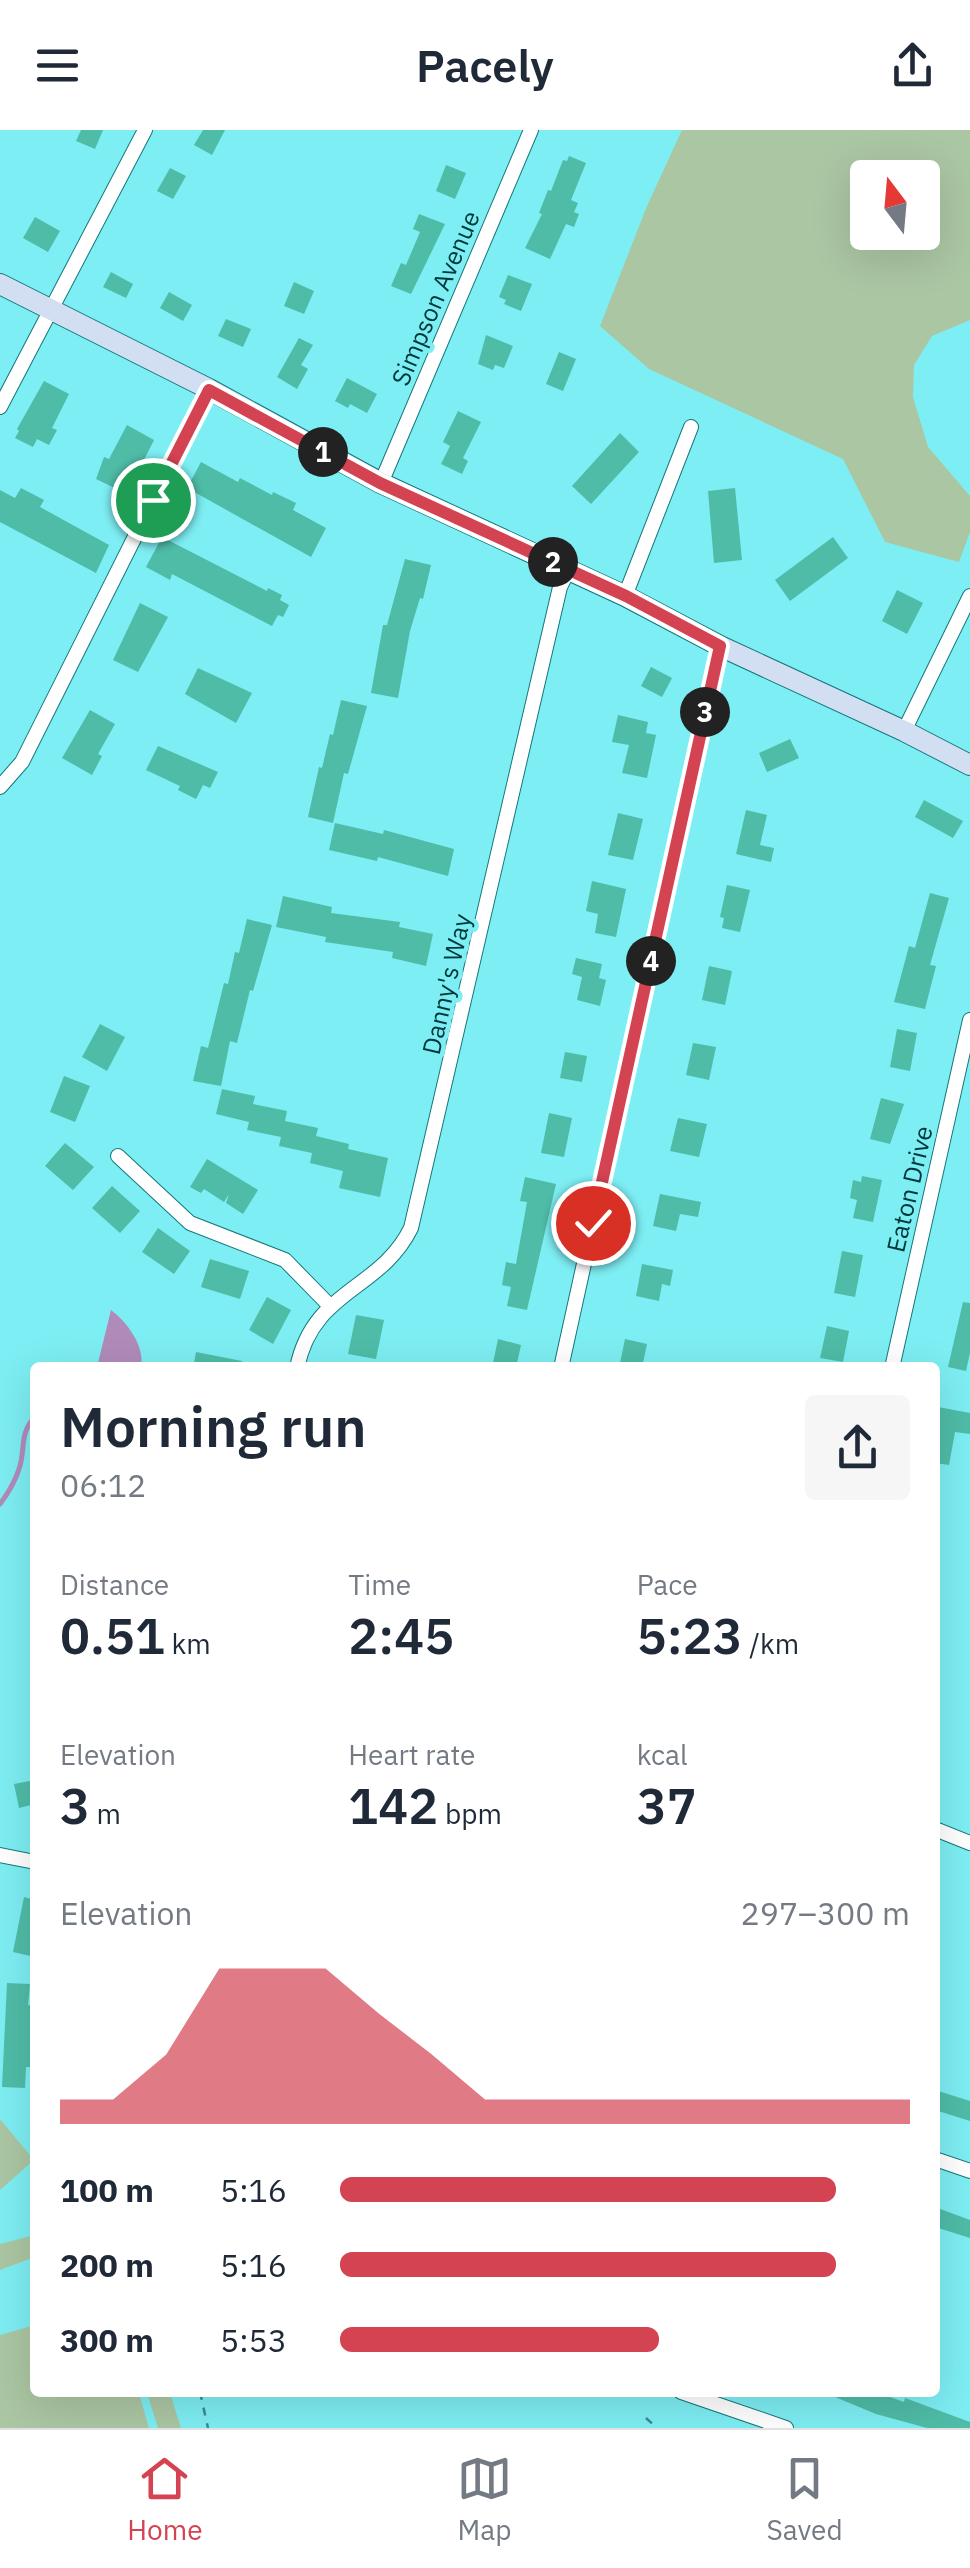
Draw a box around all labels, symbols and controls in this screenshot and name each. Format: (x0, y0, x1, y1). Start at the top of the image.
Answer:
text: Pacely (416, 36, 554, 94)
icon: menu (30, 38, 85, 93)
icon: share (885, 38, 940, 93)
north arrow (850, 160, 940, 250)
map controls (850, 160, 940, 250)
street label: Simpson Avenue (383, 206, 487, 390)
pin: 1 (298, 427, 348, 477)
text: 1 (315, 433, 331, 470)
pin (111, 458, 196, 543)
icon: arrive (126, 473, 181, 528)
pin: 2 (528, 537, 578, 587)
text: 2 (545, 543, 561, 580)
pin: 3 (680, 687, 730, 737)
text: 3 (697, 693, 713, 730)
street label: Danny's Way (414, 910, 478, 1057)
pin: 4 (626, 936, 676, 986)
text: 4 (643, 942, 659, 979)
street label: Eaton Drive (878, 1123, 940, 1255)
pin (551, 1181, 636, 1266)
icon: check (566, 1196, 621, 1251)
text: Morning run (60, 1391, 367, 1462)
button: share (805, 1395, 910, 1500)
text: 06:12 (60, 1464, 146, 1506)
text: Distance (60, 1566, 169, 1603)
text: Time (348, 1566, 411, 1603)
text: Pace (637, 1566, 698, 1603)
text: 0.51 (60, 1603, 165, 1668)
text: 2:45 (348, 1603, 454, 1668)
text: 5:23 (637, 1603, 743, 1668)
text: km (165, 1625, 211, 1662)
text: /km (743, 1625, 799, 1662)
text: Elevation (60, 1736, 176, 1773)
text: Heart rate (348, 1736, 475, 1773)
text: kcal (637, 1736, 688, 1773)
text: 3 (60, 1773, 90, 1838)
text: 142 (348, 1773, 438, 1838)
text: 37 (637, 1773, 697, 1838)
text: m (90, 1795, 121, 1832)
text: bpm (438, 1795, 502, 1832)
text: Elevation (60, 1892, 193, 1934)
text: 297–300 m (740, 1892, 910, 1934)
text: 100 m (60, 2169, 154, 2211)
text: 5:16 (220, 2169, 287, 2211)
text: 200 m (60, 2244, 154, 2286)
text: 5:16 (220, 2244, 287, 2286)
text: 300 m (60, 2319, 154, 2361)
text: 5:53 (220, 2319, 287, 2361)
tab: Home (127, 2451, 203, 2548)
tab: Map (457, 2451, 512, 2548)
tab: Saved (767, 2451, 843, 2548)

